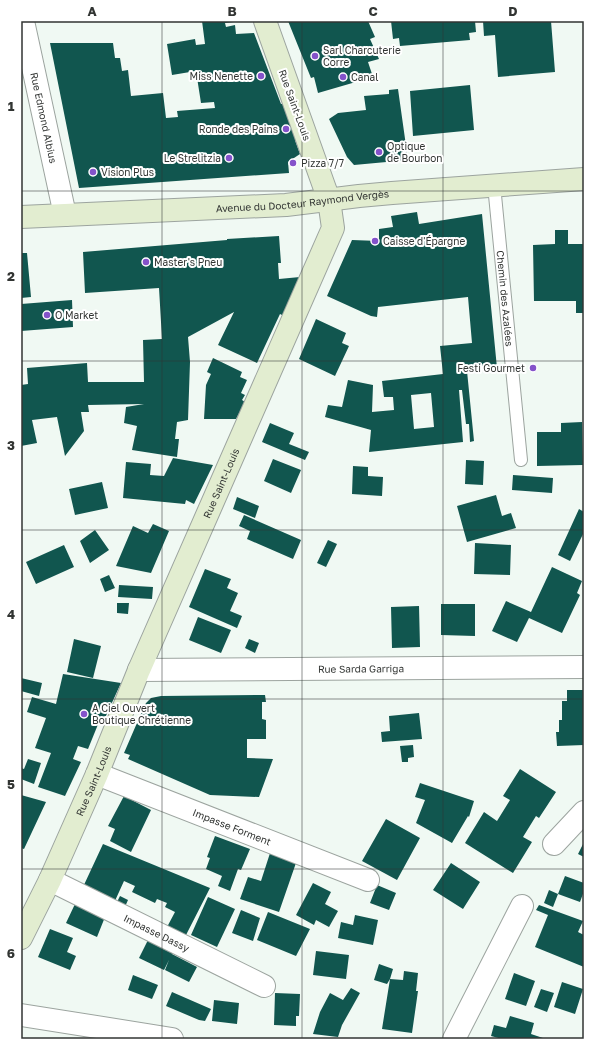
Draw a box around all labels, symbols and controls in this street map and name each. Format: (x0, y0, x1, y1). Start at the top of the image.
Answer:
text: A (87, 3, 97, 19)
text: B (227, 3, 237, 19)
text: C (368, 3, 378, 19)
text: D (508, 3, 518, 19)
place label: Sarl Charcuterie Corre (323, 44, 401, 68)
marker: Sarl Charcuterie Corre (310, 51, 320, 61)
street label: Rue Saint-Louis (277, 68, 313, 142)
place label: Miss Nenette (190, 70, 253, 82)
street label: Rue Edmond Albius (28, 71, 60, 164)
marker: Miss Nenette (256, 71, 266, 81)
place label: Canal (351, 71, 378, 83)
marker: Canal (338, 72, 348, 82)
text: 1 (8, 98, 15, 114)
place label: Ronde des Pains (199, 123, 278, 135)
marker: Ronde des Pains (281, 124, 291, 134)
place label: Optique de Bourbon (387, 140, 442, 164)
marker: Optique de Bourbon (374, 147, 384, 157)
place label: Le Strelitzia (164, 152, 221, 164)
marker: Le Strelitzia (224, 153, 234, 163)
place label: Pizza 7/7 (301, 157, 344, 169)
marker: Pizza 7/7 (288, 158, 298, 168)
place label: Vision Plus (101, 166, 154, 178)
marker: Vision Plus (88, 167, 98, 177)
street label: Avenue du Docteur Raymond Vergès (216, 187, 389, 214)
place label: Caisse d'Épargne (383, 235, 465, 247)
marker: Caisse d'Épargne (370, 236, 380, 246)
street label: Chemin des Azalées (494, 250, 516, 347)
place label: Master's Pneu (154, 256, 222, 268)
marker: Master's Pneu (141, 257, 151, 267)
text: 2 (7, 268, 15, 284)
place label: O Market (55, 309, 98, 321)
marker: O Market (42, 310, 52, 320)
place label: Festi Gourmet (457, 362, 525, 374)
marker: Festi Gourmet (528, 363, 538, 373)
text: 3 (7, 437, 15, 453)
street label: Rue Saint-Louis (200, 446, 242, 520)
text: 4 (7, 606, 15, 622)
street label: Rue Sarda Garriga (318, 662, 404, 675)
place label: A Ciel Ouvert Boutique Chrétienne (92, 702, 191, 726)
marker: A Ciel Ouvert Boutique Chrétienne (79, 709, 89, 719)
street label: Rue Saint-Louis (73, 744, 114, 818)
text: 5 (7, 776, 15, 792)
street label: Impasse Forment (191, 806, 273, 848)
street label: Impasse Dassy (122, 912, 192, 954)
text: 6 (7, 945, 15, 961)

